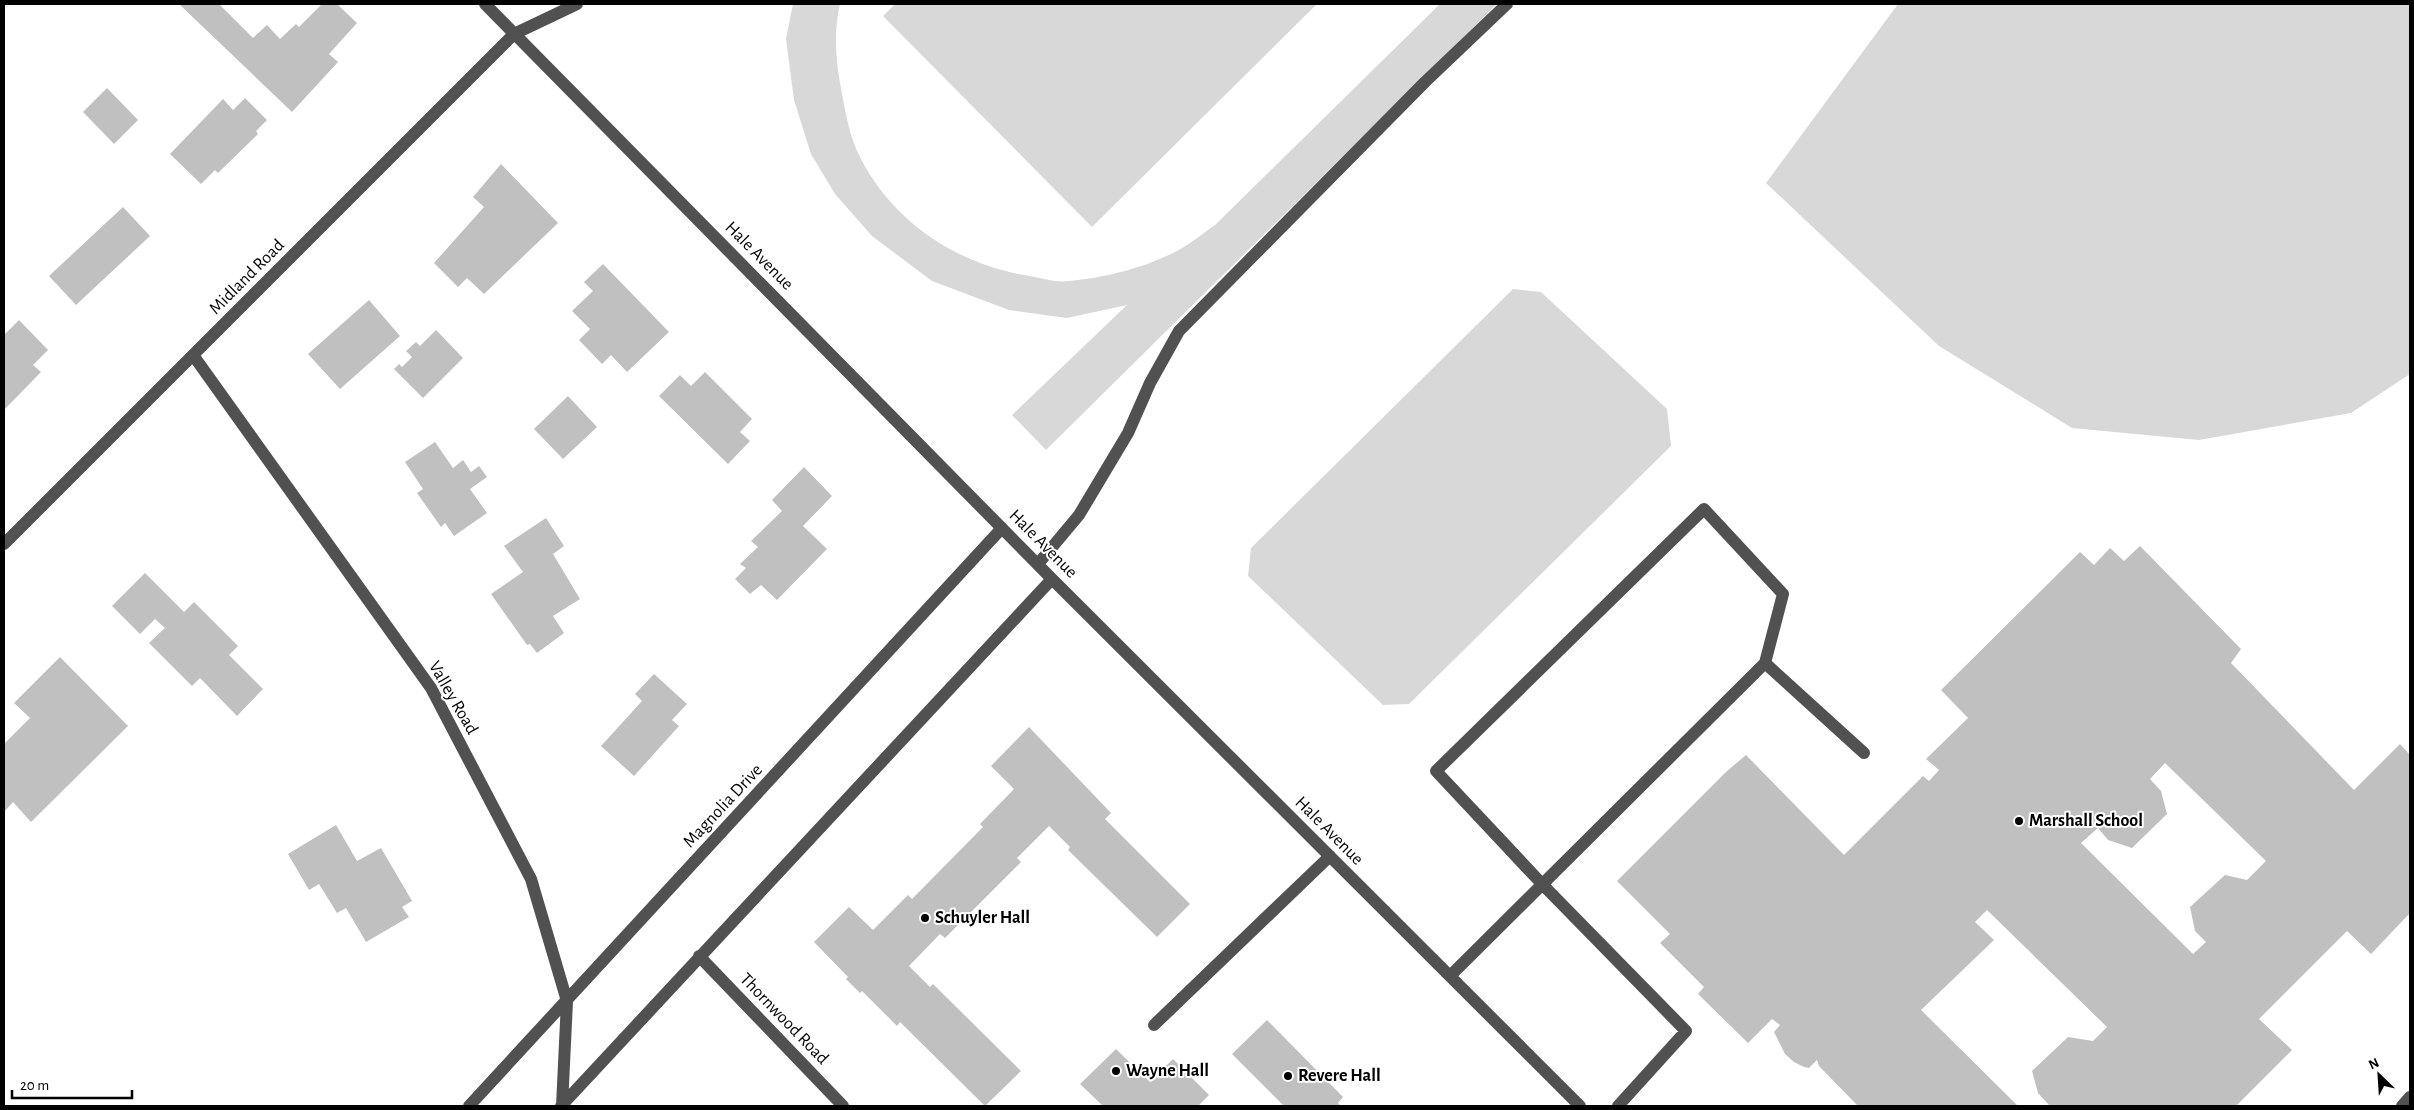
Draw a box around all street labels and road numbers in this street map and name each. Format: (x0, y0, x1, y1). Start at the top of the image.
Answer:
street label: Hale Avenue (721, 218, 797, 294)
street label: Midland Road (206, 236, 288, 318)
street label: Hale Avenue (1005, 506, 1081, 582)
street label: Valley Road (425, 658, 481, 738)
street label: Magnolia Drive (680, 761, 766, 851)
street label: Hale Avenue (1291, 793, 1367, 869)
street label: Thornwood Road (736, 970, 832, 1068)

